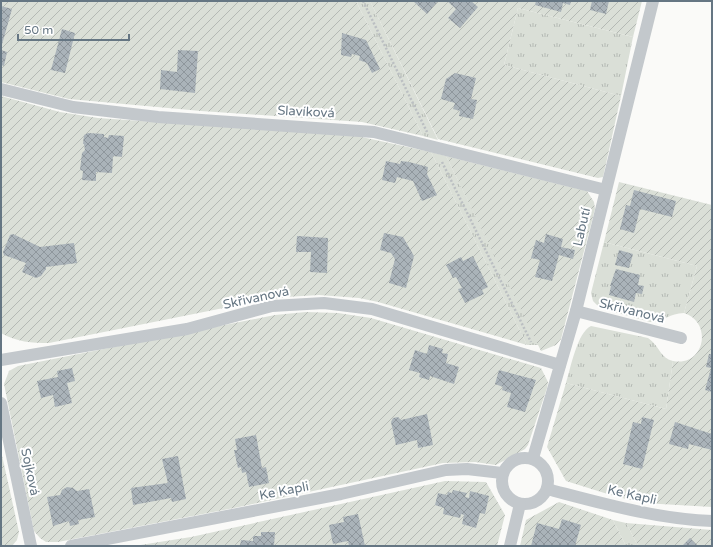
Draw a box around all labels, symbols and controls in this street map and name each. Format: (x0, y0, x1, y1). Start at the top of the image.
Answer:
scale bar (18, 16, 129, 42)
text: 50 m (24, 23, 53, 37)
street label: Slavíková (277, 103, 335, 121)
street label: Labutí (570, 206, 594, 248)
street label: Skřivanová (221, 283, 291, 313)
street label: Skřivanová (597, 295, 667, 327)
street label: Sojková (17, 447, 43, 497)
street label: Ke Kapli (258, 478, 310, 504)
street label: Ke Kapli (606, 482, 658, 508)

